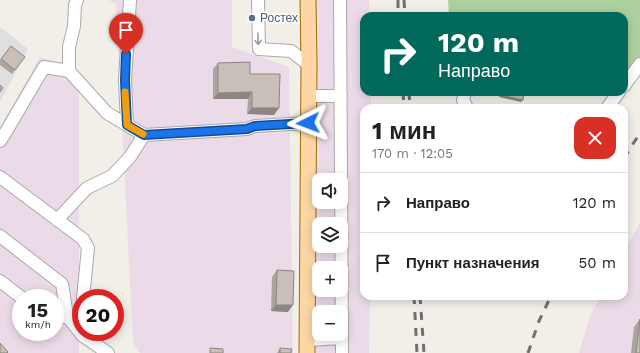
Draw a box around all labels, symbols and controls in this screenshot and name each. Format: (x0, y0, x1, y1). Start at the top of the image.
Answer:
place label: Ростех (260, 11, 298, 25)
pin (109, 13, 143, 54)
marker: Ростех (247, 13, 257, 23)
icon: arrive (115, 19, 137, 41)
text: 120 m (438, 26, 519, 59)
icon: right (372, 28, 424, 80)
one-way arrow (254, 32, 262, 45)
text: Направо (438, 60, 510, 81)
position arrow (287, 102, 329, 144)
text: 1 мин (372, 117, 436, 145)
button: close (574, 117, 616, 159)
text: 170 m · 12:05 (372, 146, 453, 161)
map controls (312, 173, 348, 341)
button: sound (312, 173, 348, 209)
icon: right (372, 192, 394, 214)
text: Направо (406, 194, 470, 212)
text: 120 m (573, 194, 616, 212)
button: layers (312, 217, 348, 253)
icon: arrive (372, 252, 394, 274)
text: Пункт назначения (406, 254, 539, 272)
text: 50 m (579, 254, 616, 272)
button: + (312, 261, 348, 297)
speed limit sign: 20 (72, 289, 124, 341)
text: 15 (28, 298, 48, 322)
button: − (312, 305, 348, 341)
text: km/h (25, 319, 51, 330)

